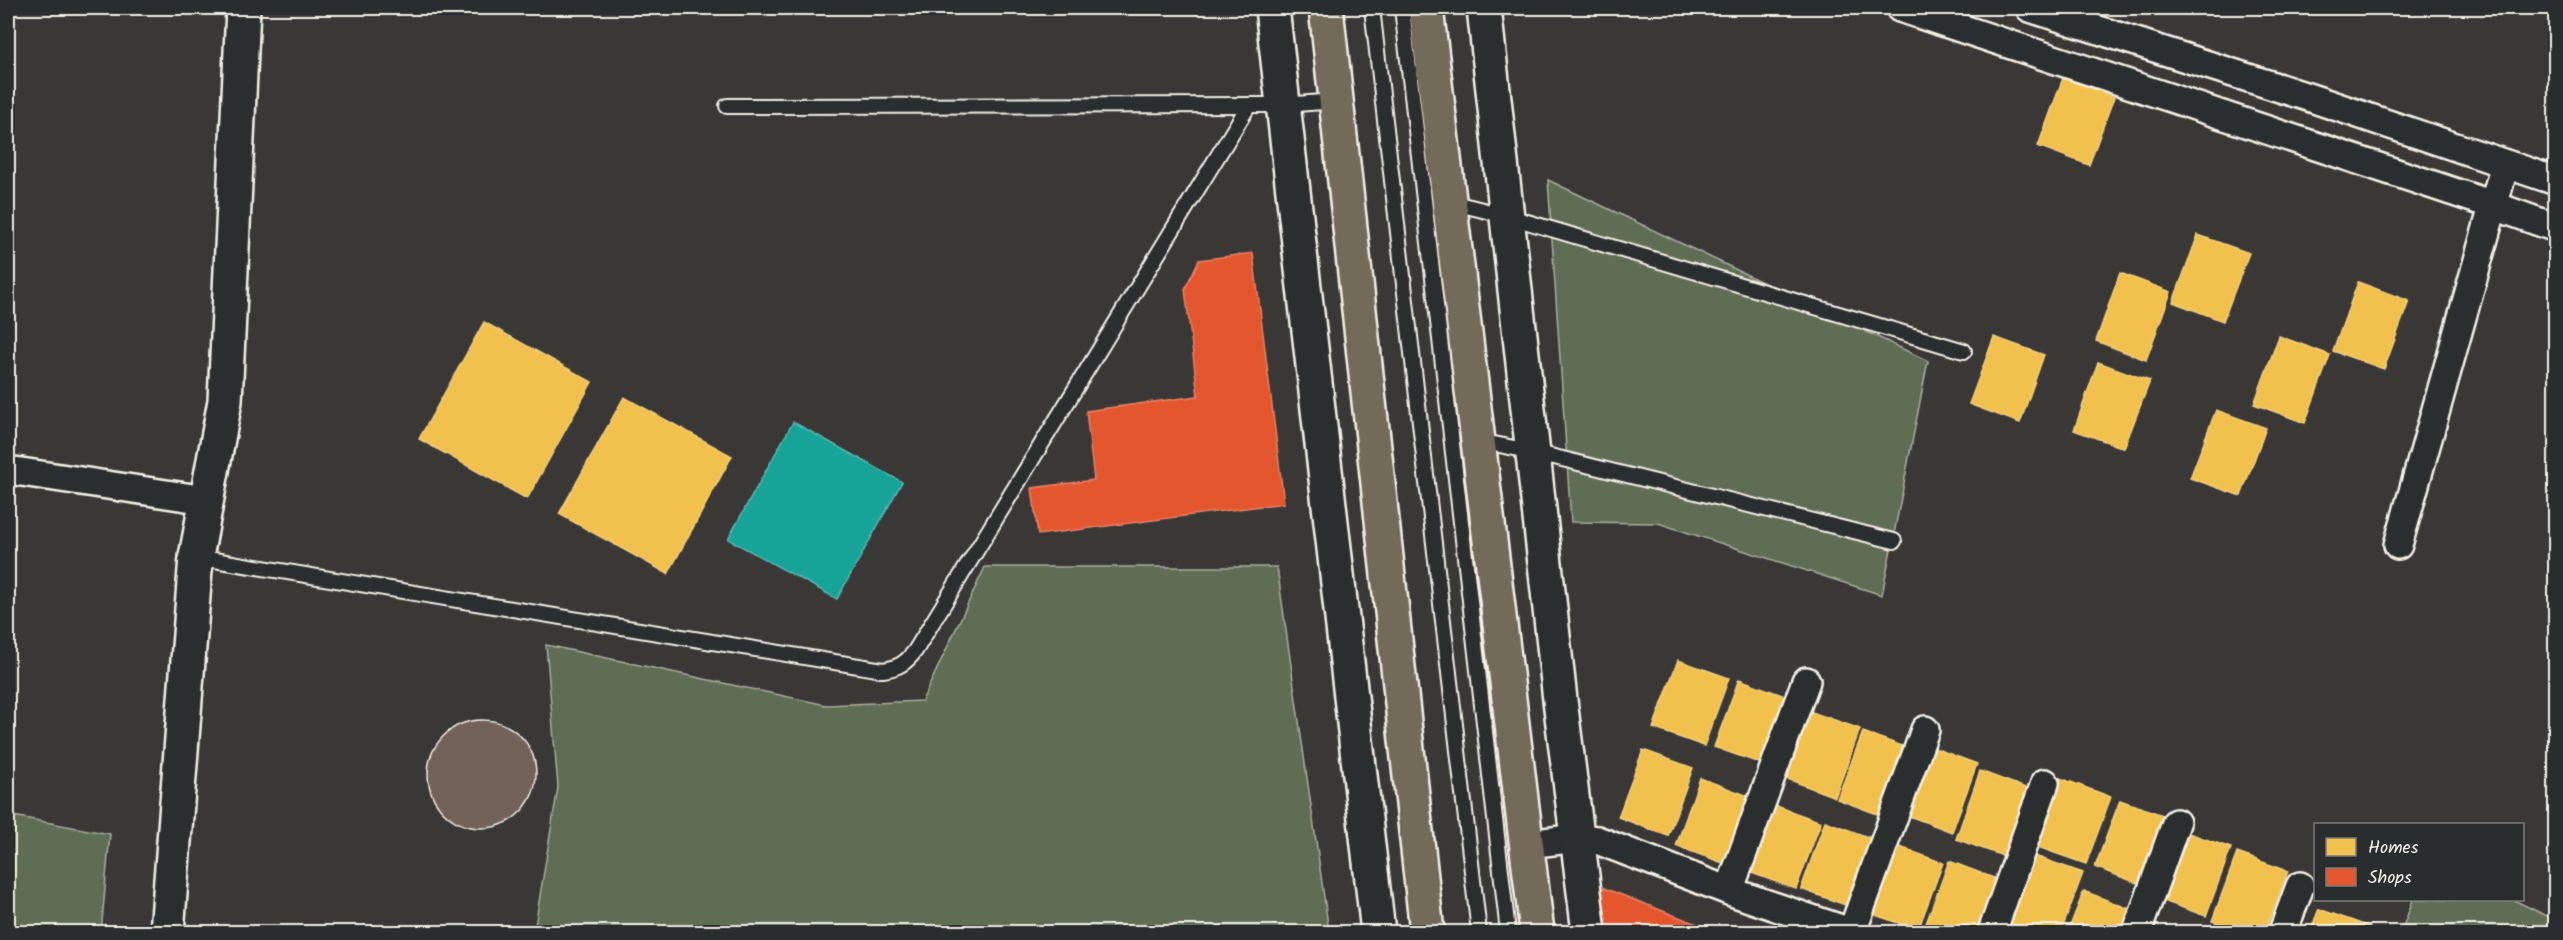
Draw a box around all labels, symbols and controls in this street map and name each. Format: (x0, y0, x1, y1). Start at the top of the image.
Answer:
legend (2314, 823, 2524, 901)
text: Homes (2368, 834, 2419, 863)
text: Shops (2368, 864, 2412, 893)

